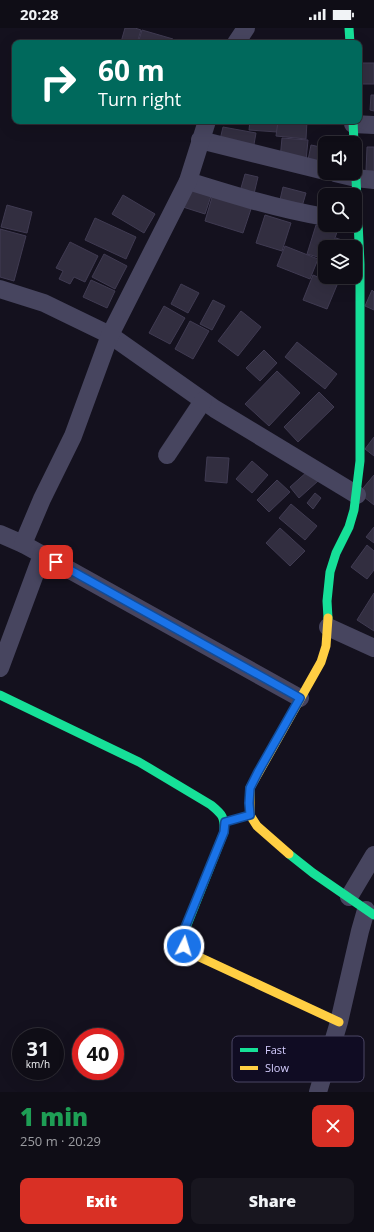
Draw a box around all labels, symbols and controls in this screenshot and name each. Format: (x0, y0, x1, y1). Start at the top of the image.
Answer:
text: 20:28 (20, 4, 59, 24)
text: 60 m (98, 51, 165, 89)
icon: right (32, 56, 84, 108)
text: Turn right (98, 87, 181, 111)
map controls (318, 136, 362, 284)
button: sound (318, 136, 362, 180)
button: search (318, 188, 362, 232)
button: layers (318, 240, 362, 284)
pin (39, 545, 73, 579)
icon: arrive (45, 551, 67, 573)
position arrow (163, 925, 205, 967)
speed limit sign: 40 (72, 1028, 124, 1080)
text: 31 (27, 1035, 49, 1062)
legend (232, 1036, 364, 1082)
text: Fast (265, 1042, 286, 1057)
text: km/h (26, 1057, 50, 1071)
text: Slow (265, 1060, 289, 1075)
text: 1 min (20, 1100, 88, 1133)
button: close (312, 1105, 354, 1147)
text: 250 m · 20:29 (20, 1132, 101, 1150)
button: Exit (20, 1178, 183, 1224)
button: Share (191, 1178, 354, 1224)

